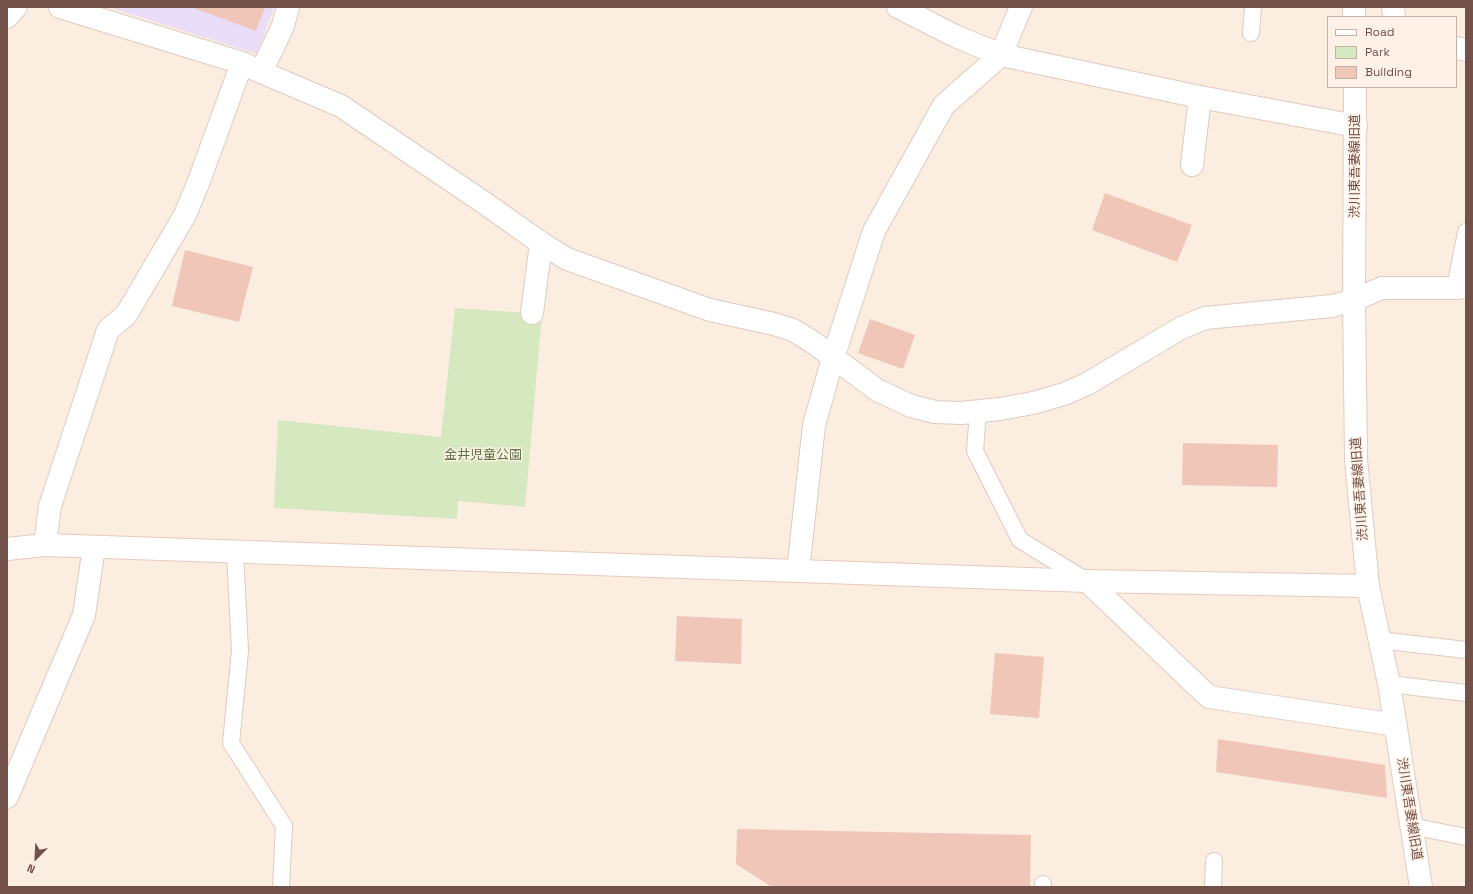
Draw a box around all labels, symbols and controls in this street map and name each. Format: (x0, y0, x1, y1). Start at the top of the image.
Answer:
legend (1327, 16, 1457, 88)
text: Road (1365, 24, 1394, 40)
text: Park (1365, 44, 1390, 60)
text: Building (1365, 64, 1412, 80)
street label: 渋川東吾妻線旧道 (1347, 114, 1363, 218)
street label: 渋川東吾妻線旧道 (1349, 437, 1371, 541)
park label: 金井児童公園 (444, 447, 522, 463)
street label: 渋川東吾妻線旧道 (1393, 756, 1425, 862)
north arrow (16, 838, 56, 878)
text: N (25, 861, 37, 877)

